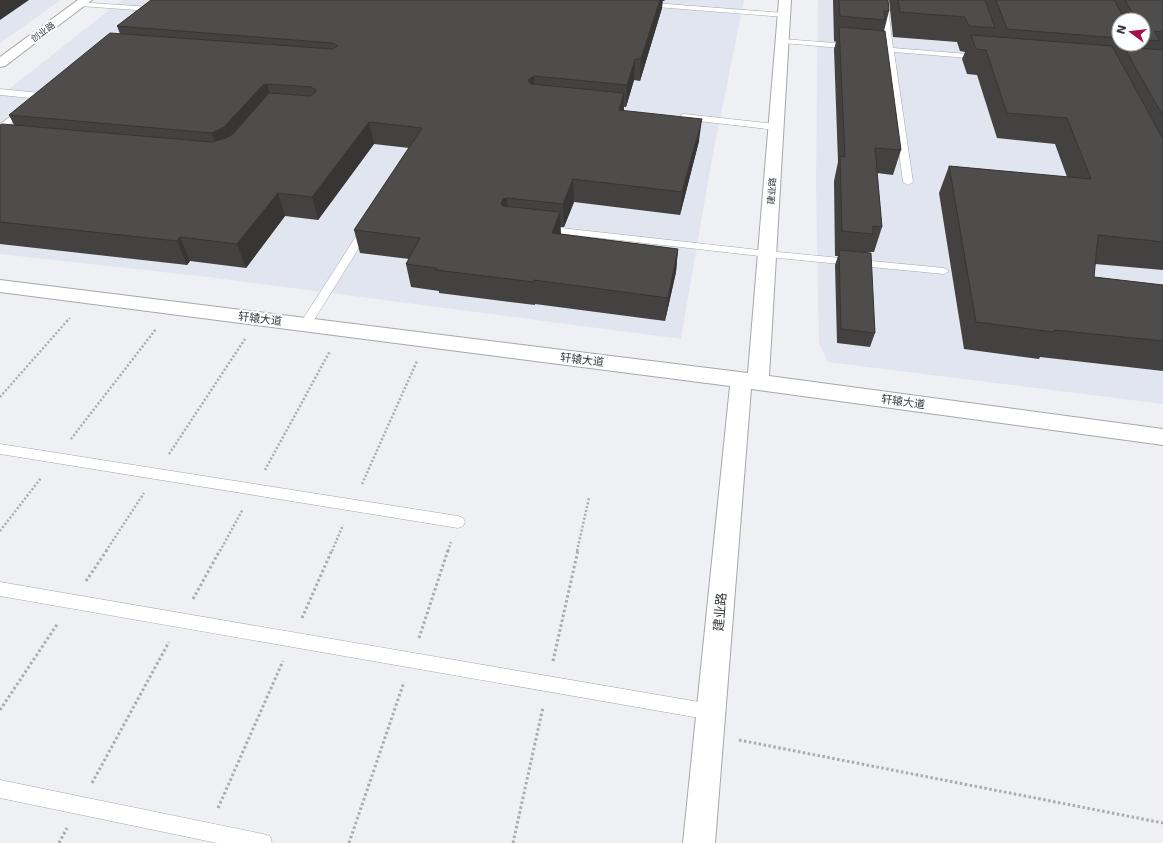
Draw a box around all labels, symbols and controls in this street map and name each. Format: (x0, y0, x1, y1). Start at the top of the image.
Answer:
north arrow (1111, 12, 1151, 52)
street label: 创业路 (29, 19, 57, 44)
text: N (1114, 23, 1129, 36)
street label: 建业路 (766, 177, 778, 205)
street label: 轩辕大道 (237, 310, 283, 328)
street label: 轩辕大道 (559, 351, 605, 369)
street label: 轩辕大道 (880, 393, 926, 411)
street label: 建业路 (711, 592, 729, 632)

